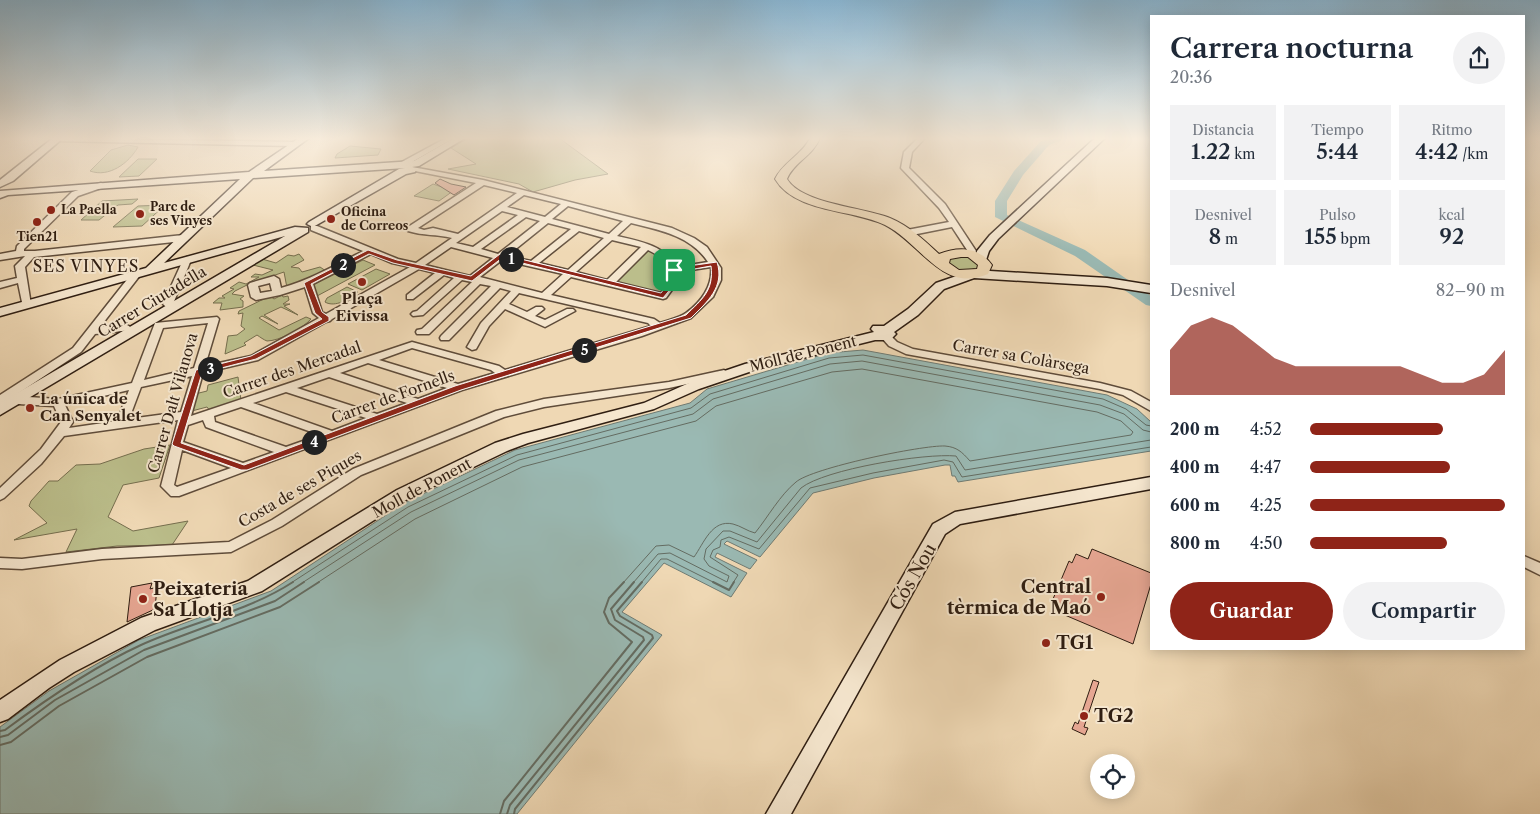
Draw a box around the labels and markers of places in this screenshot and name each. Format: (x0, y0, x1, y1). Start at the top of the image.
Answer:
place label: Parc de ses Vinyes (150, 199, 213, 228)
place label: La Paella (61, 202, 118, 217)
marker: La Paella (45, 204, 57, 216)
place label: Oficina de Correos (341, 204, 409, 233)
marker: Parc de ses Vinyes (134, 208, 146, 220)
marker: Oficina de Correos (325, 213, 337, 225)
marker: Tien21 (31, 216, 43, 228)
place label: Tien21 (16, 229, 58, 244)
pin: 1 (498, 246, 524, 272)
pin (653, 249, 695, 291)
pin: 2 (330, 252, 356, 278)
marker: Plaça Eivissa (356, 276, 368, 288)
place label: Plaça Eivissa (335, 289, 389, 325)
pin: 5 (572, 338, 596, 362)
pin: 3 (198, 356, 222, 382)
place label: La única de Can Senyalet (40, 389, 141, 425)
marker: La única de Can Senyalet (24, 402, 36, 414)
pin: 4 (302, 430, 326, 454)
place label: Central tèrmica de Maó (947, 576, 1091, 619)
place label: Peixateria Sa Llotja (153, 578, 248, 621)
marker: Central tèrmica de Maó (1095, 591, 1107, 603)
marker: Peixateria Sa Llotja (137, 593, 149, 605)
place label: TG1 (1056, 632, 1093, 654)
marker: TG1 (1040, 637, 1052, 649)
place label: TG2 (1094, 705, 1134, 727)
marker: TG2 (1078, 710, 1090, 722)

